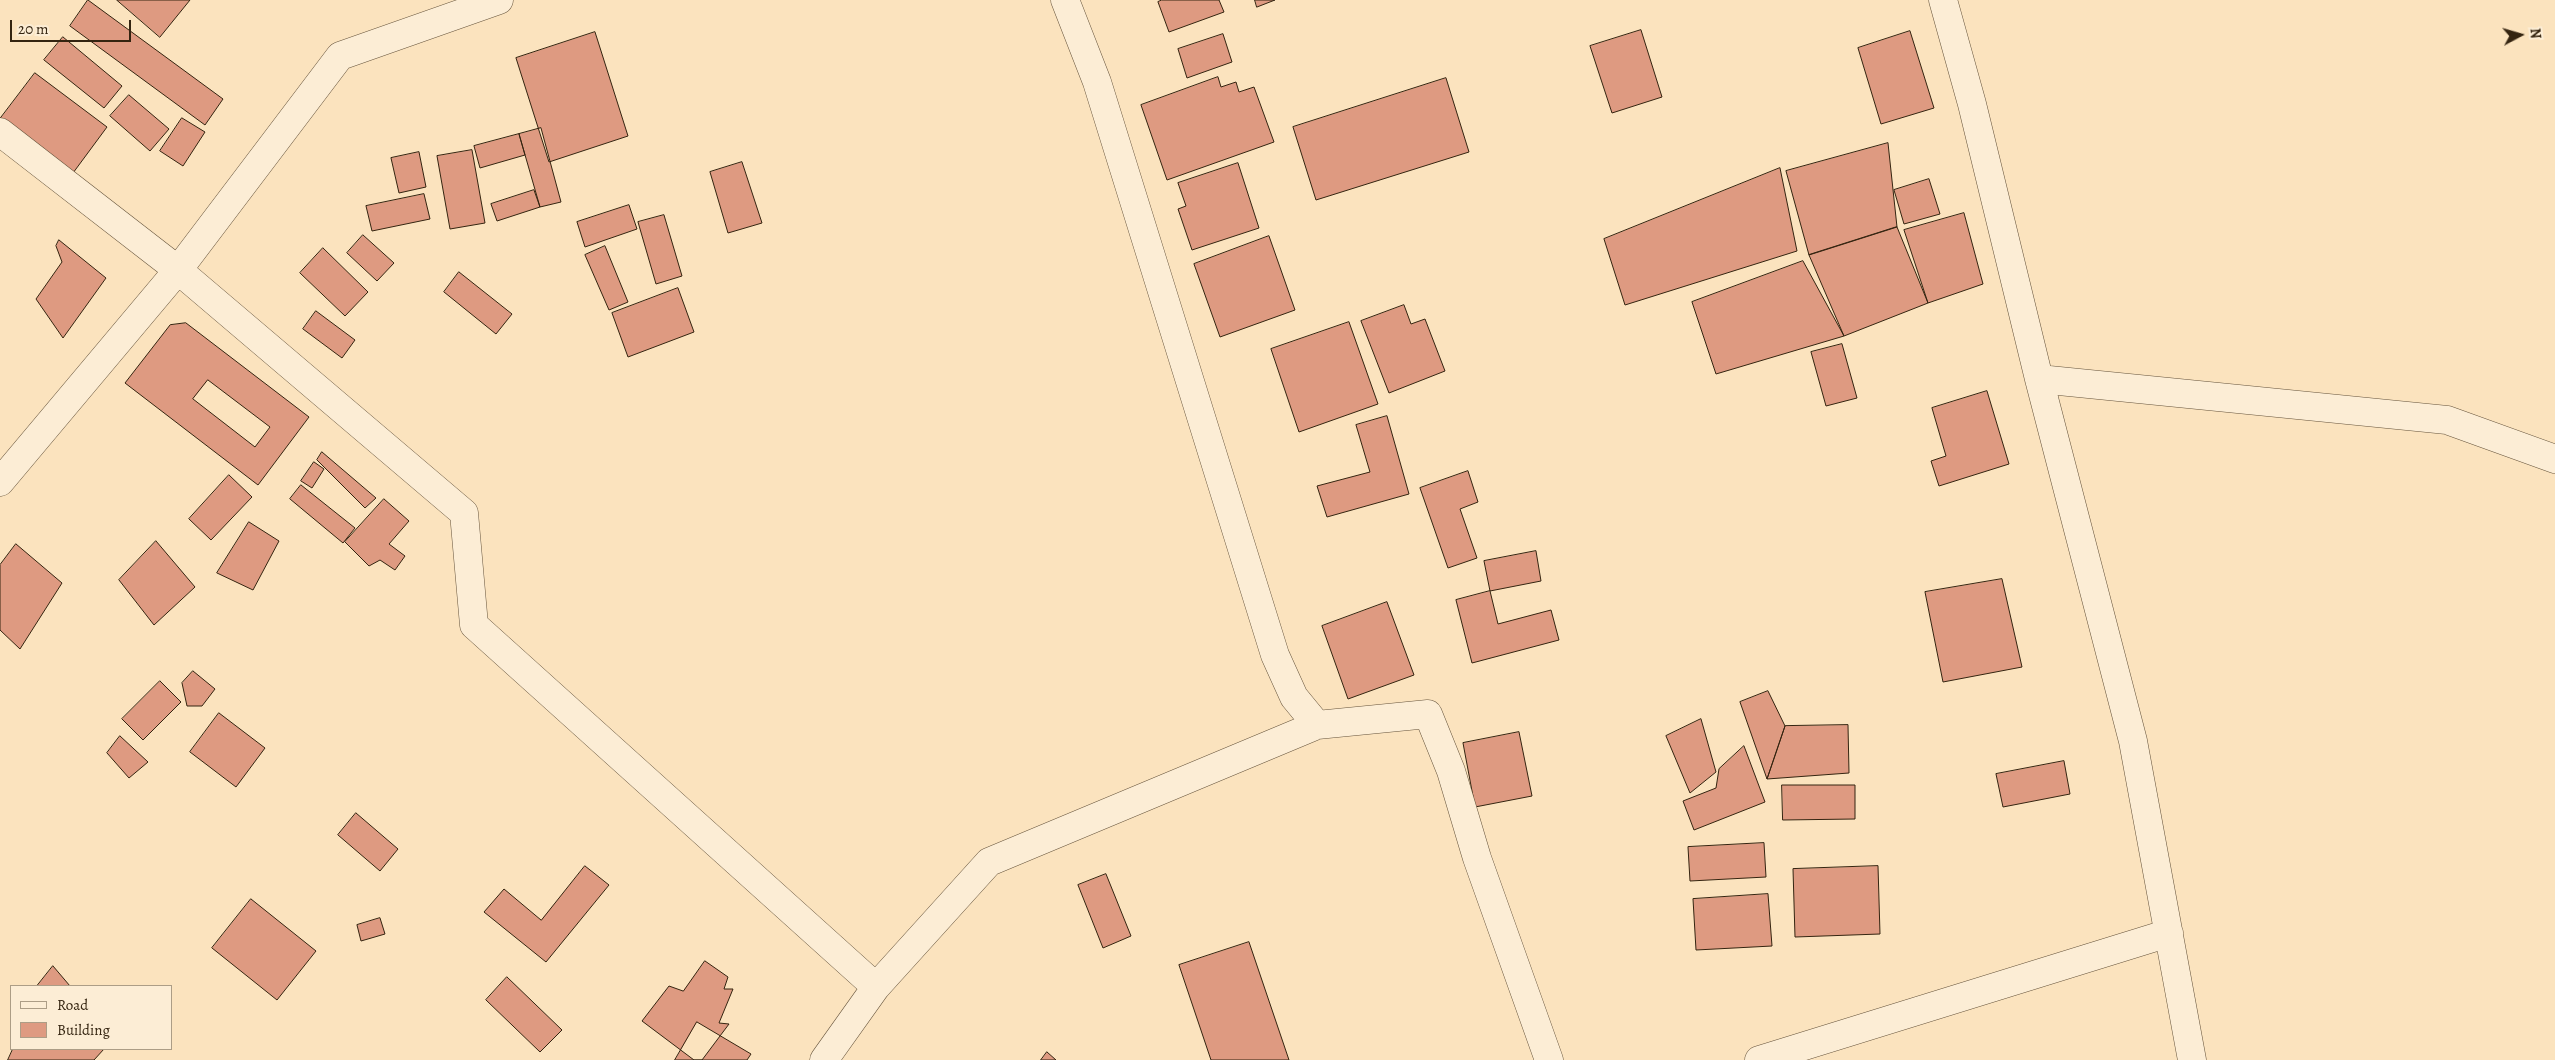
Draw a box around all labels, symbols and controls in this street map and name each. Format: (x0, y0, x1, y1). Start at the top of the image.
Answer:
scale bar (12, 10, 134, 42)
north arrow (2495, 10, 2545, 60)
text: 20 m (18, 19, 49, 39)
text: N (2525, 27, 2545, 39)
legend (10, 985, 172, 1050)
text: Road (57, 995, 88, 1015)
text: Building (57, 1020, 110, 1040)

